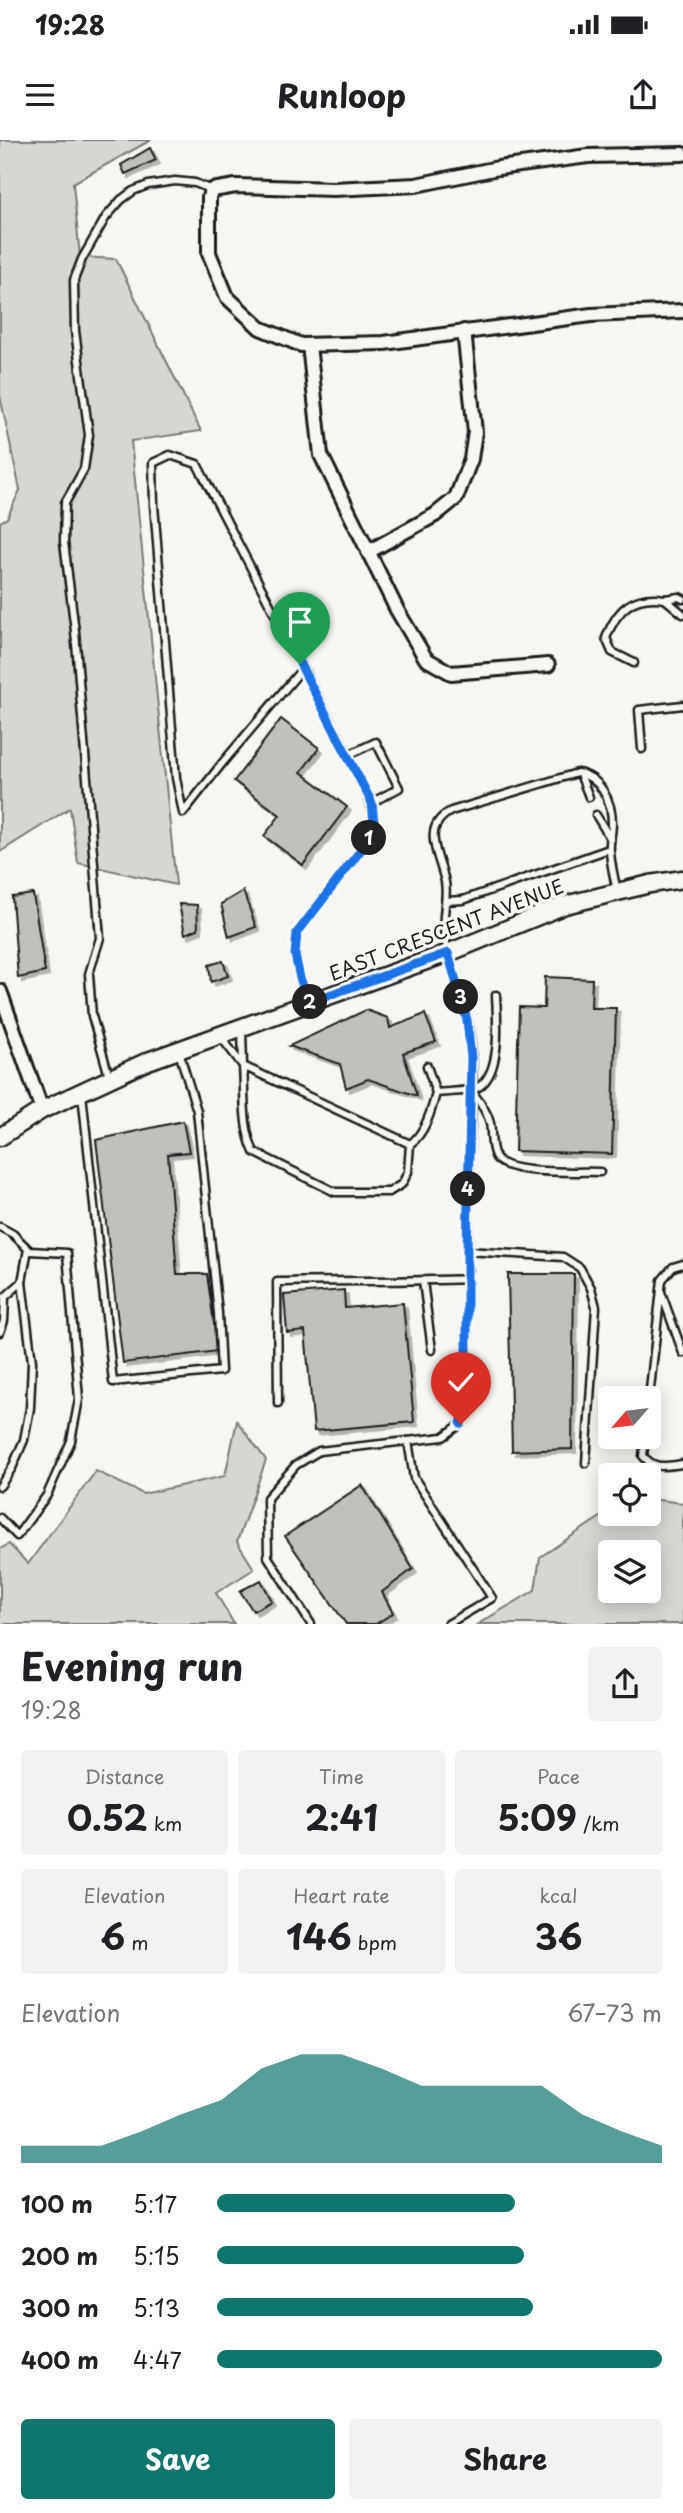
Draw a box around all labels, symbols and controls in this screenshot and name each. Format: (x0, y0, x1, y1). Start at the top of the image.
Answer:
text: 19:28 (35, 5, 105, 44)
text: Runloop (277, 71, 406, 119)
icon: menu (21, 76, 59, 114)
icon: share (624, 76, 662, 114)
pin (270, 592, 330, 664)
icon: arrive (281, 603, 319, 641)
pin: 1 (352, 820, 386, 856)
text: 1 (364, 823, 373, 851)
street label: EAST CRESCENT AVENUE (325, 871, 567, 987)
pin: 3 (444, 980, 478, 1014)
text: 3 (454, 982, 467, 1010)
pin: 2 (292, 984, 328, 1020)
text: 2 (303, 987, 316, 1015)
pin: 4 (450, 1172, 486, 1206)
text: 4 (461, 1174, 474, 1202)
pin (431, 1352, 491, 1424)
icon: check (442, 1363, 480, 1401)
north arrow (598, 1386, 662, 1449)
map controls (598, 1386, 661, 1603)
button: locate (598, 1463, 661, 1526)
button: layers (598, 1540, 661, 1603)
text: Evening run (21, 1637, 243, 1694)
button: share (588, 1647, 662, 1721)
text: 19:28 (21, 1692, 82, 1727)
text: Distance (85, 1762, 164, 1790)
text: Time (319, 1762, 364, 1790)
text: Pace (537, 1762, 580, 1790)
text: 0.52 (67, 1790, 148, 1843)
text: 2:41 (305, 1790, 378, 1843)
text: 5:09 (497, 1790, 577, 1843)
text: km (148, 1809, 182, 1837)
text: /km (577, 1809, 620, 1837)
text: Elevation (84, 1881, 165, 1909)
text: Heart rate (294, 1881, 389, 1909)
text: kcal (540, 1881, 577, 1909)
text: 6 (100, 1909, 125, 1962)
text: 146 (286, 1909, 352, 1962)
text: 36 (535, 1909, 582, 1962)
text: m (125, 1928, 149, 1956)
text: bpm (352, 1928, 397, 1956)
text: Elevation (21, 1995, 120, 2030)
text: 67–73 m (567, 1995, 662, 2030)
text: 100 m (21, 2186, 93, 2221)
text: 5:17 (133, 2186, 177, 2221)
text: 200 m (21, 2238, 98, 2273)
text: 5:15 (133, 2238, 179, 2273)
text: 300 m (21, 2290, 99, 2325)
text: 5:13 (133, 2290, 180, 2325)
text: 400 m (21, 2342, 99, 2377)
text: 4:47 (133, 2342, 182, 2377)
button: Save (21, 2419, 335, 2499)
button: Share (349, 2419, 662, 2499)

